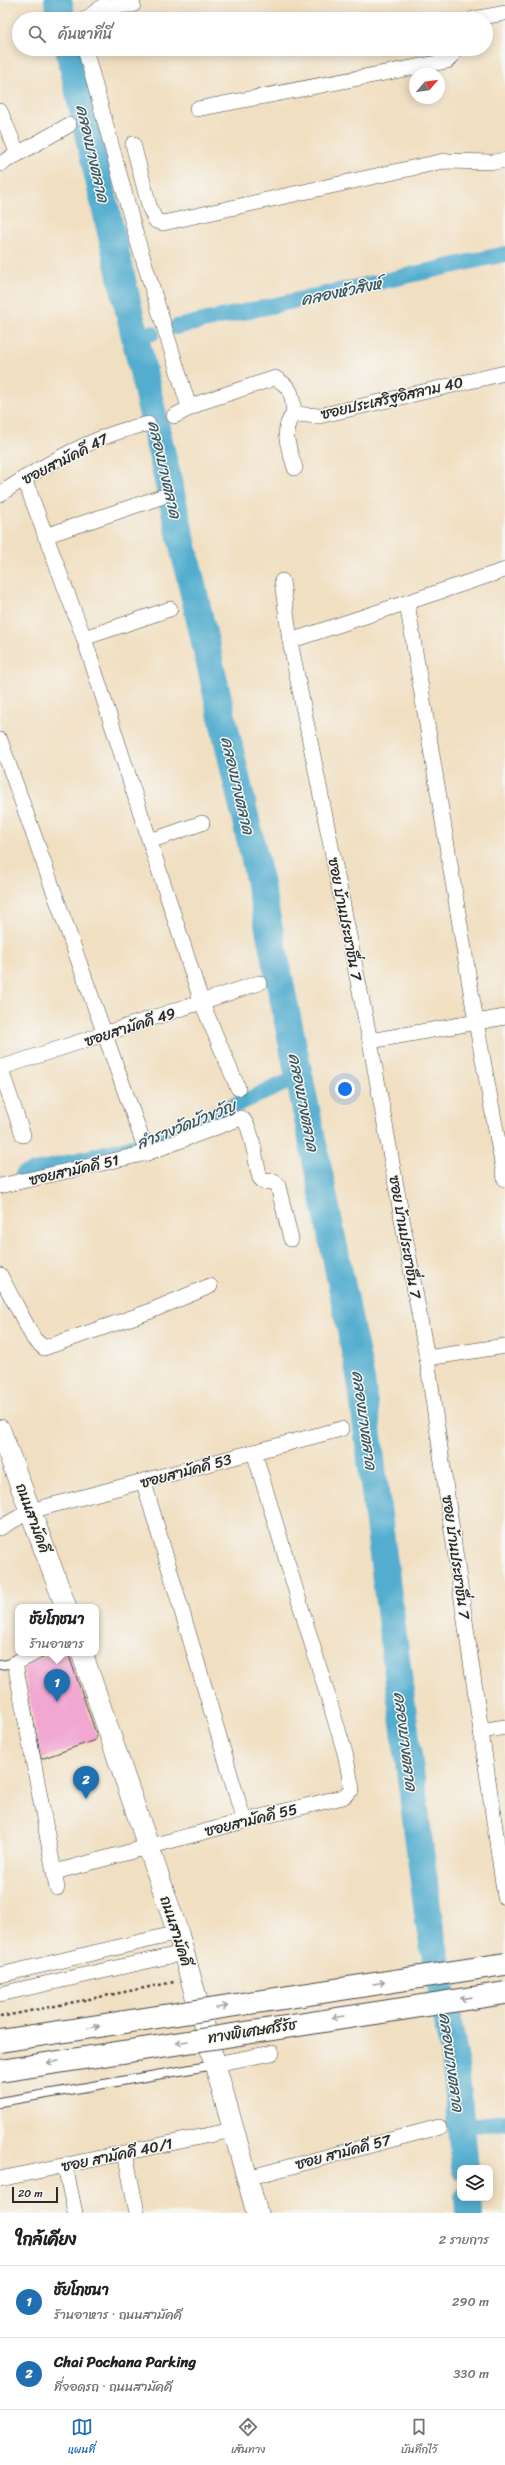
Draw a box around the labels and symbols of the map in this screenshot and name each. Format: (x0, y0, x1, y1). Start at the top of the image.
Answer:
north arrow (409, 68, 445, 104)
water label: คลองบางตลาด (67, 101, 118, 207)
water label: คลองหัวสิงห์ (298, 268, 390, 314)
street label: ซอยประเสริฐอิสลาม 40 (318, 369, 466, 427)
water label: คลองบางตลาด (139, 417, 190, 523)
street label: ซอยสามัคคี 47 (17, 425, 114, 492)
water label: คลองบางตลาด (212, 733, 263, 839)
street label: ซอย บ้านประชาชื่น 7 (320, 855, 370, 984)
street label: ซอยสามัคคี 49 (81, 1000, 179, 1054)
water label: คลองบางตลาด (280, 1051, 328, 1156)
your location (335, 1079, 355, 1099)
water label: ลำรางวัดบัวขวัญ (132, 1090, 243, 1158)
street label: ซอยสามัคคี 51 (26, 1147, 122, 1193)
street label: ซอย บ้านประชาชื่น 7 (381, 1173, 429, 1302)
water label: คลองบางตลาด (343, 1369, 386, 1473)
street label: ซอยสามัคคี 53 (137, 1446, 235, 1496)
street label: ถนนสามัคคี (8, 1479, 58, 1559)
street label: ซอย บ้านประชาชื่น 7 (434, 1493, 478, 1622)
pin: 1 (44, 1669, 70, 1702)
water label: คลองบางตลาด (385, 1690, 426, 1794)
pin: 2 (73, 1766, 99, 1799)
street label: ซอยสามัคคี 55 (202, 1796, 300, 1844)
street label: ถนนสามัคคี (152, 1892, 200, 1972)
one-way arrow (372, 1979, 385, 1987)
one-way arrow (460, 1994, 473, 2002)
one-way arrow (215, 2003, 228, 2011)
street label: ทางพิเศษศรีรัช (206, 2011, 300, 2051)
water label: คลองบางตลาด (430, 2011, 473, 2115)
one-way arrow (332, 2013, 345, 2021)
one-way arrow (87, 2023, 100, 2031)
one-way arrow (176, 2038, 189, 2046)
one-way arrow (47, 2059, 60, 2067)
street label: ซอย สามัคคี 57 (292, 2126, 395, 2177)
street label: ซอย สามัคคี 40/1 (59, 2131, 175, 2179)
scale bar (12, 2185, 58, 2204)

